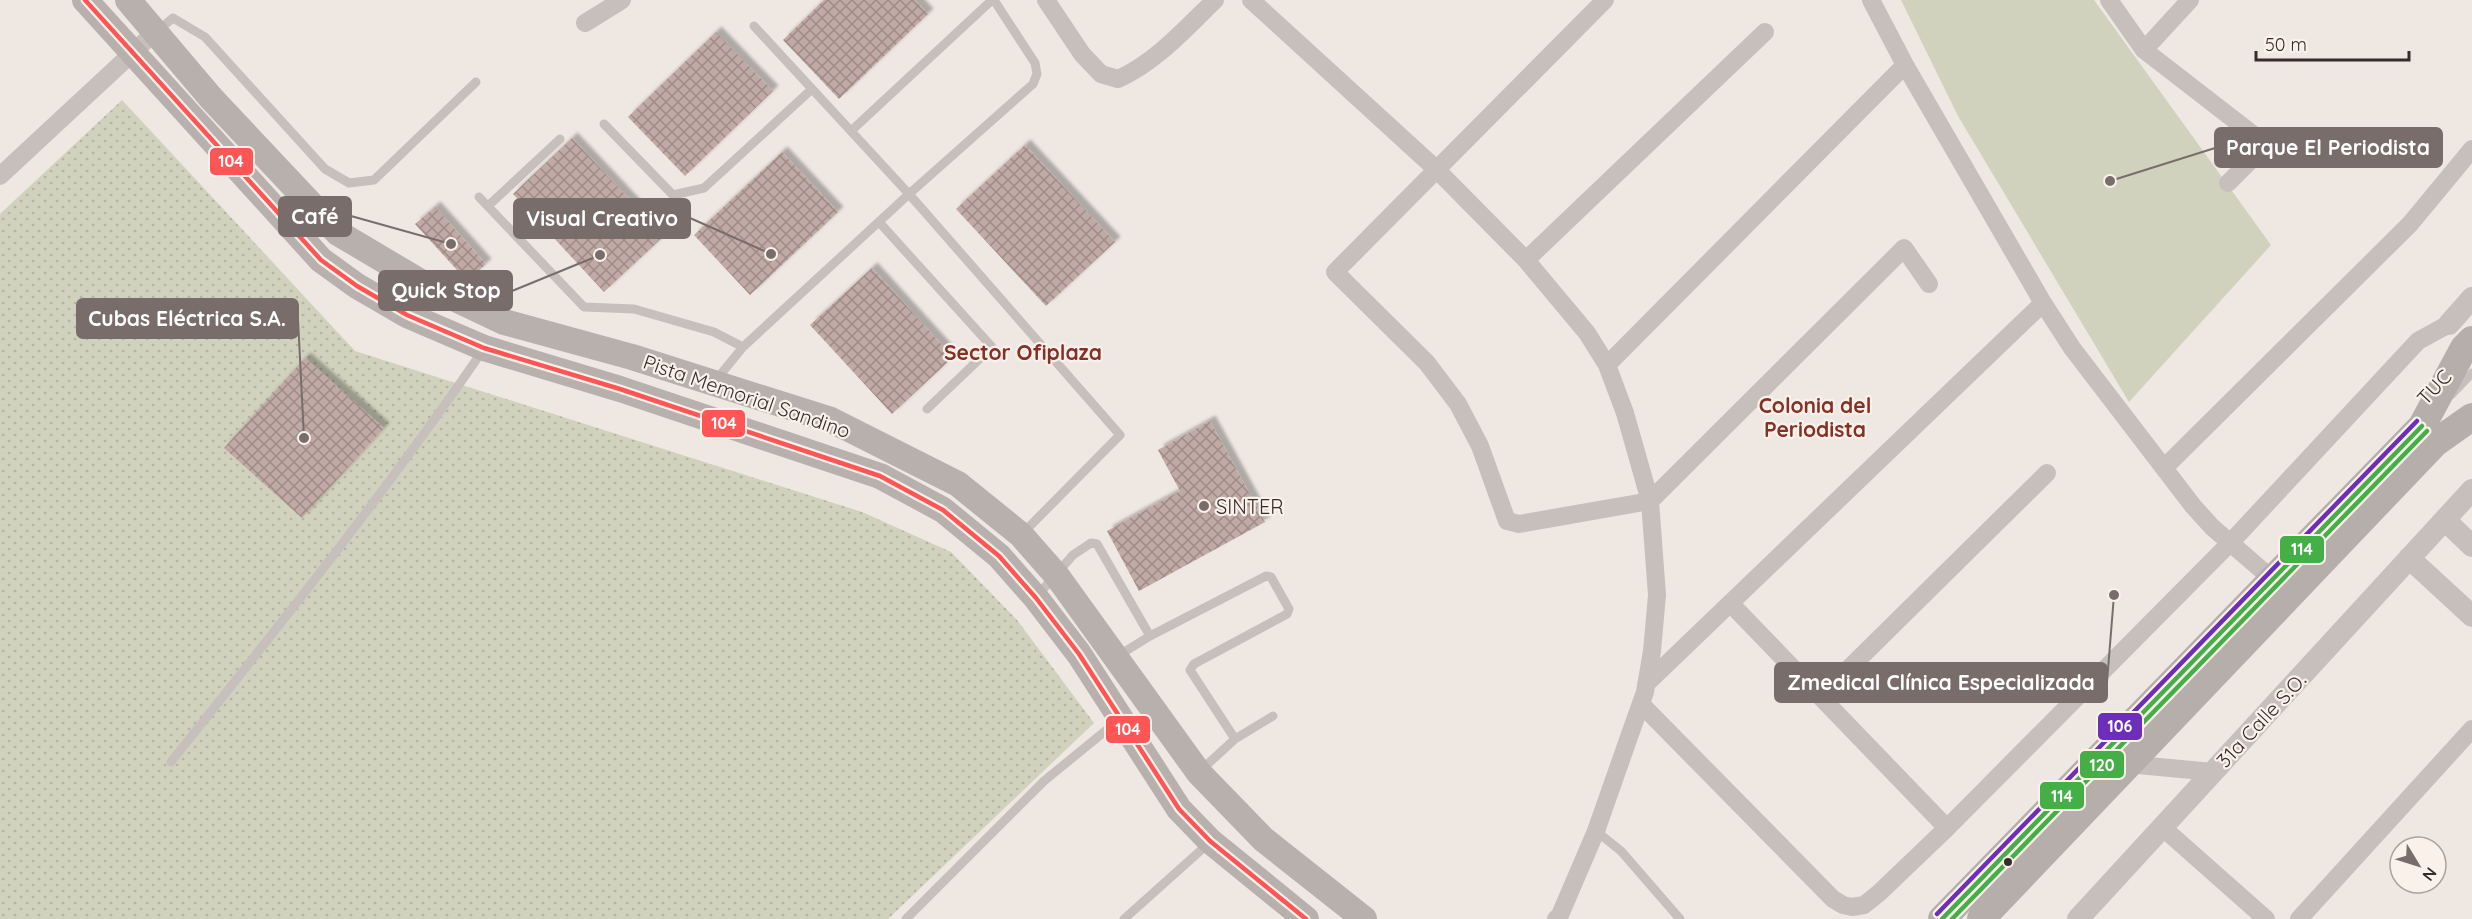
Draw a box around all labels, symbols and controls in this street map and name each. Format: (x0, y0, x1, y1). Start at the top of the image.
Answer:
scale bar (2256, 24, 2409, 62)
text: 50 m (2265, 33, 2307, 56)
callout: Parque El Periodista (2215, 128, 2442, 167)
text: Parque El Periodista (2226, 134, 2430, 160)
line badge: 104 (209, 147, 254, 176)
text: 104 (218, 151, 244, 171)
callout: Café (279, 197, 351, 236)
callout: Visual Creativo (514, 199, 690, 238)
text: Café (291, 203, 339, 229)
text: Visual Creativo (526, 205, 678, 231)
callout: Quick Stop (379, 271, 512, 310)
text: Quick Stop (391, 277, 501, 303)
callout: Cubas Eléctrica S.A. (77, 299, 298, 338)
text: Cubas Eléctrica S.A. (88, 305, 286, 331)
district label: Sector Ofiplaza (944, 339, 1102, 365)
street label: Pista Memorial Sandino (640, 349, 854, 443)
street label: TUC (2411, 364, 2457, 410)
district label: Colonia del Periodista (1759, 392, 1871, 442)
line badge: 104 (701, 409, 746, 438)
text: 104 (711, 413, 737, 433)
place label: SINTER (1216, 494, 1284, 519)
marker: SINTER (1197, 499, 1211, 513)
line badge: 114 (2279, 535, 2325, 564)
text: 114 (2291, 539, 2314, 559)
callout: Zmedical Clínica Especializada (1775, 663, 2107, 702)
street label: 31a Calle S.O. (2211, 668, 2311, 772)
text: Zmedical Clínica Especializada (1787, 669, 2095, 695)
line badge: 106 (2097, 712, 2143, 741)
line badge: 104 (1105, 715, 1151, 744)
text: 106 (2108, 716, 2133, 736)
text: 104 (1115, 719, 1141, 739)
line badge: 120 (2079, 750, 2125, 779)
text: 120 (2089, 755, 2115, 775)
line badge: 114 (2039, 781, 2085, 810)
text: 114 (2051, 786, 2074, 806)
north arrow (2388, 835, 2448, 895)
unlabelled marker (2002, 856, 2014, 868)
text: N (2418, 863, 2441, 885)

